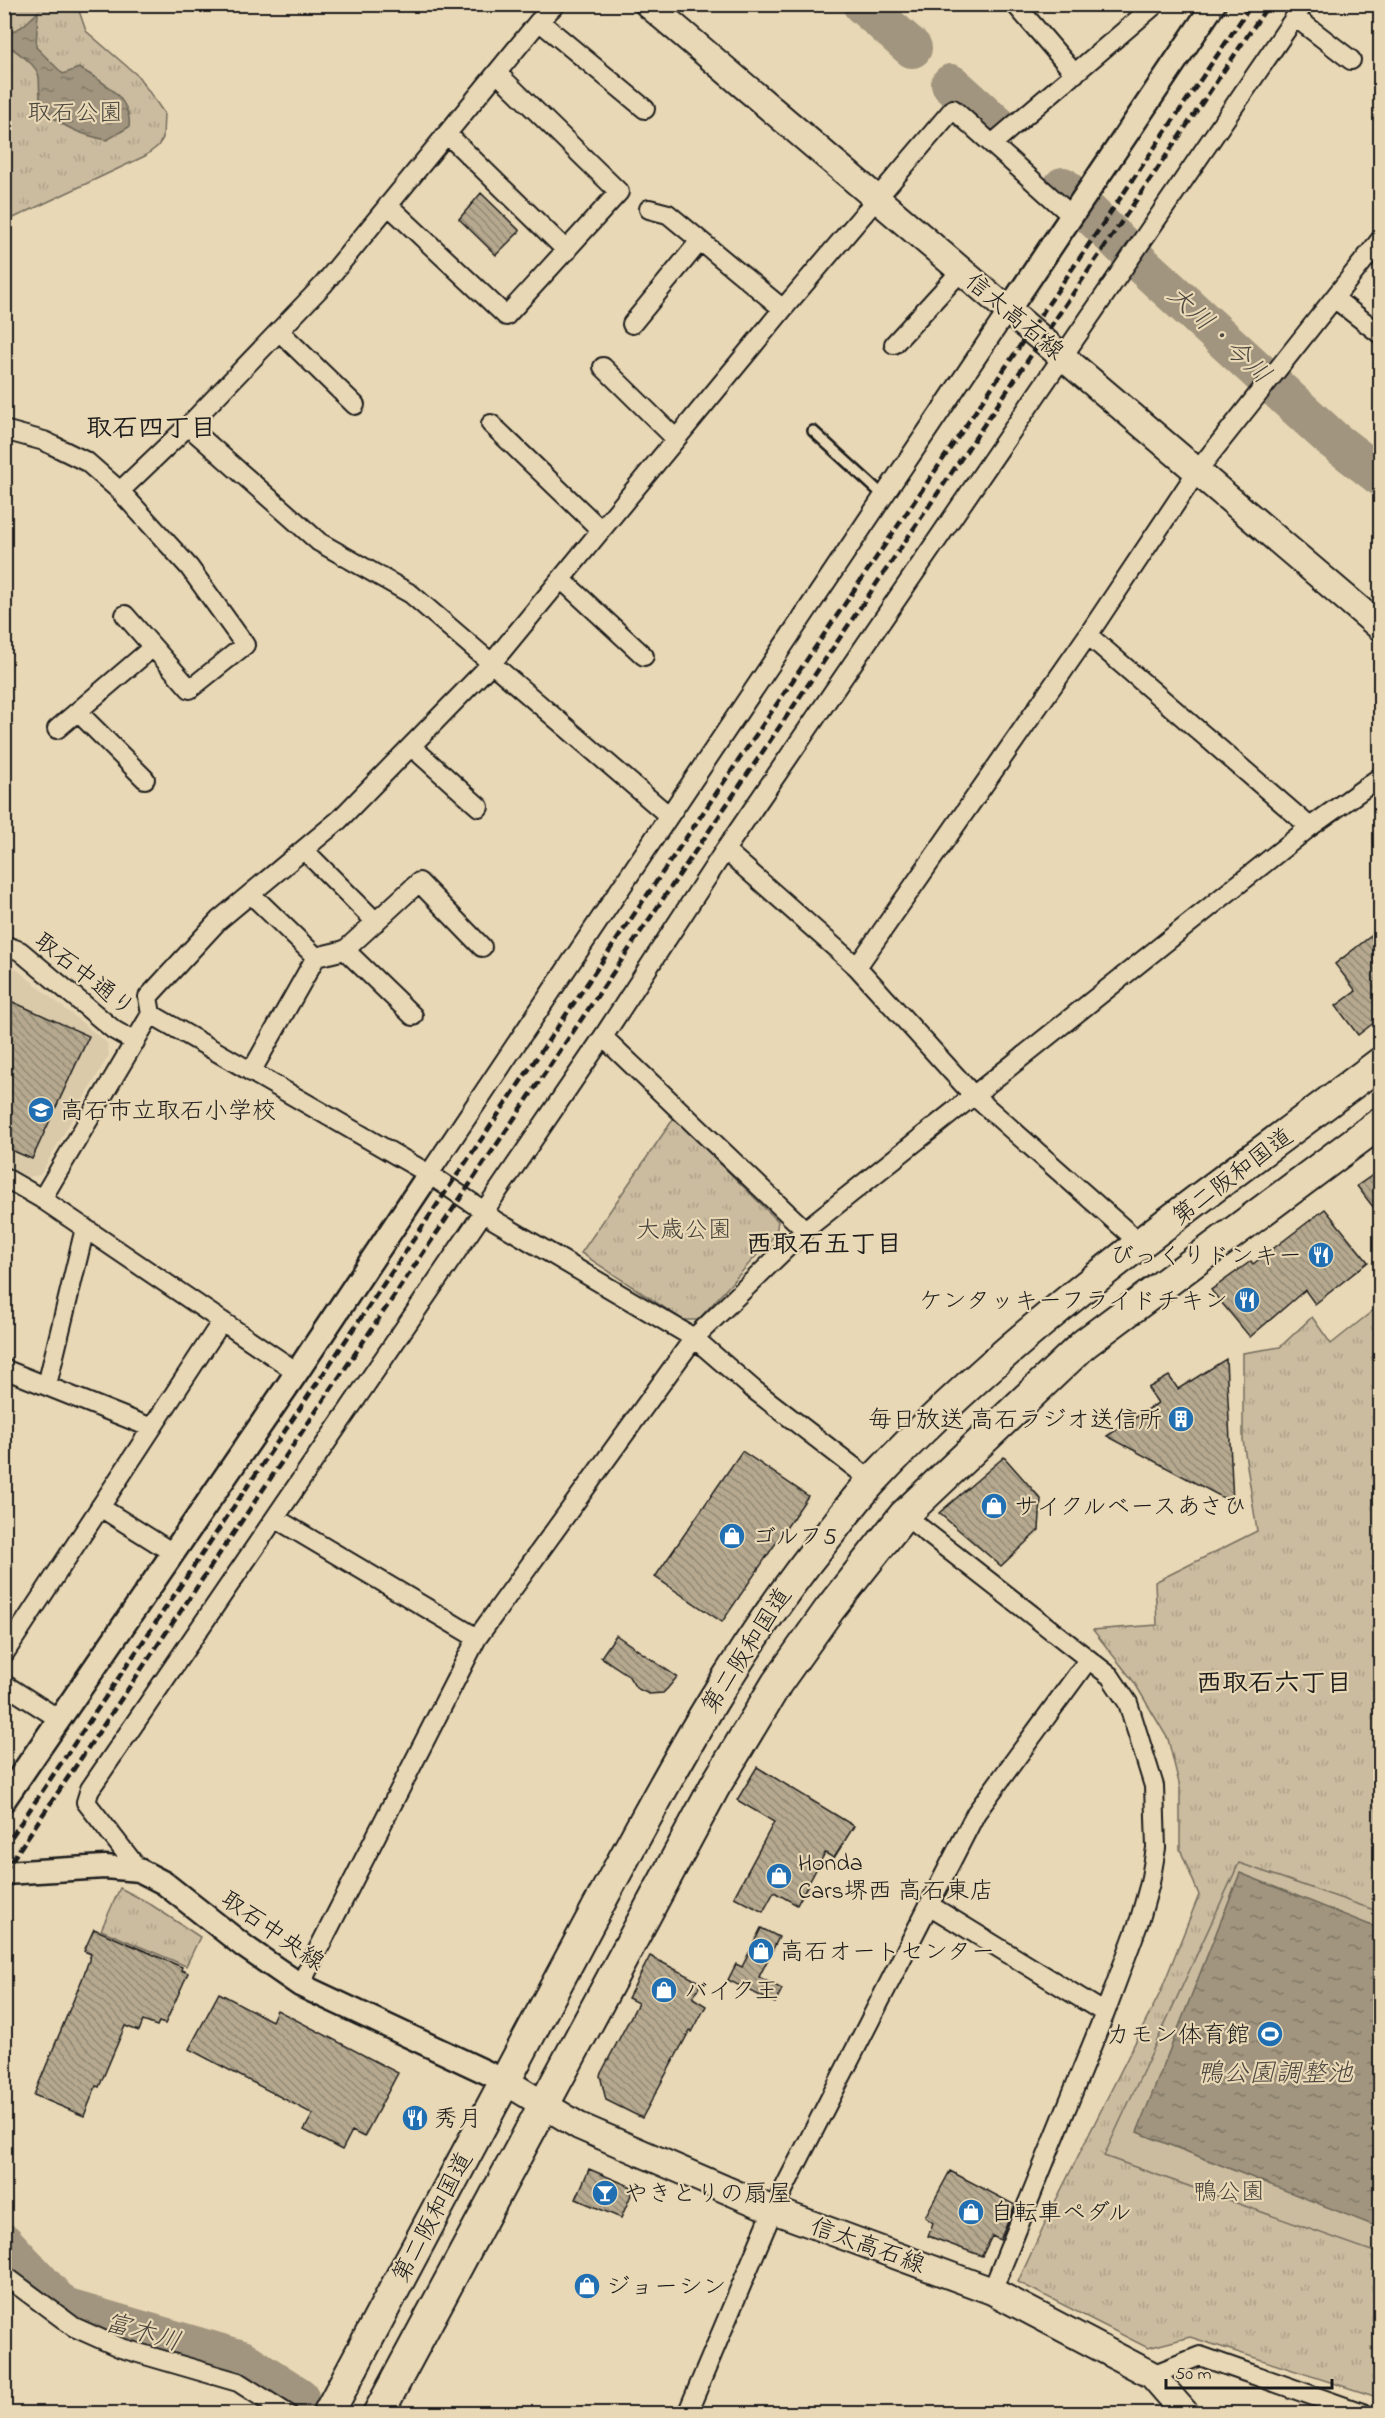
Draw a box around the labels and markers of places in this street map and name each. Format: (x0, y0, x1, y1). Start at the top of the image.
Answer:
school or university icon: 高石市立取石小学校 (26, 1095, 56, 1125)
place label: 高石市立取石小学校 (60, 1095, 276, 1130)
place label: びっくりドンキー (1110, 1240, 1302, 1275)
restaurant icon: びっくりドンキー (1306, 1240, 1336, 1270)
place label: ケンタッキーフライドチキン (919, 1285, 1228, 1320)
restaurant icon: ケンタッキーフライドチキン (1232, 1285, 1262, 1315)
place label: 毎日放送 高石ラジオ送信所 (868, 1404, 1162, 1439)
building icon: 毎日放送 高石ラジオ送信所 (1166, 1404, 1196, 1434)
shop icon: サイクルベースあさひ (979, 1491, 1009, 1521)
place label: サイクルベースあさひ (1014, 1491, 1247, 1526)
shop icon: ゴルフ5 (717, 1521, 747, 1551)
place label: ゴルフ5 (752, 1521, 837, 1556)
place label: Honda Cars堺西 高石東店 (798, 1847, 994, 1910)
shop icon: Honda Cars堺西 高石東店 (764, 1861, 794, 1891)
shop icon: 高石オートセンター (746, 1936, 776, 1966)
place label: 高石オートセンター (780, 1936, 995, 1971)
shop icon: バイク王 (649, 1975, 679, 2005)
place label: バイク王 (684, 1975, 779, 2010)
place label: カモン体育館 (1106, 2019, 1250, 2054)
sports icon: カモン体育館 (1255, 2019, 1285, 2049)
restaurant icon: 秀月 (400, 2103, 430, 2133)
place label: 秀月 (434, 2103, 482, 2138)
bar icon: やきとりの扇屋 (590, 2178, 620, 2208)
place label: やきとりの扇屋 (624, 2178, 792, 2213)
shop icon: 自転車ペダル (956, 2197, 986, 2227)
place label: 自転車ペダル (990, 2197, 1132, 2232)
shop icon: ジョーシン (572, 2271, 602, 2301)
place label: ジョーシン (606, 2271, 726, 2306)

